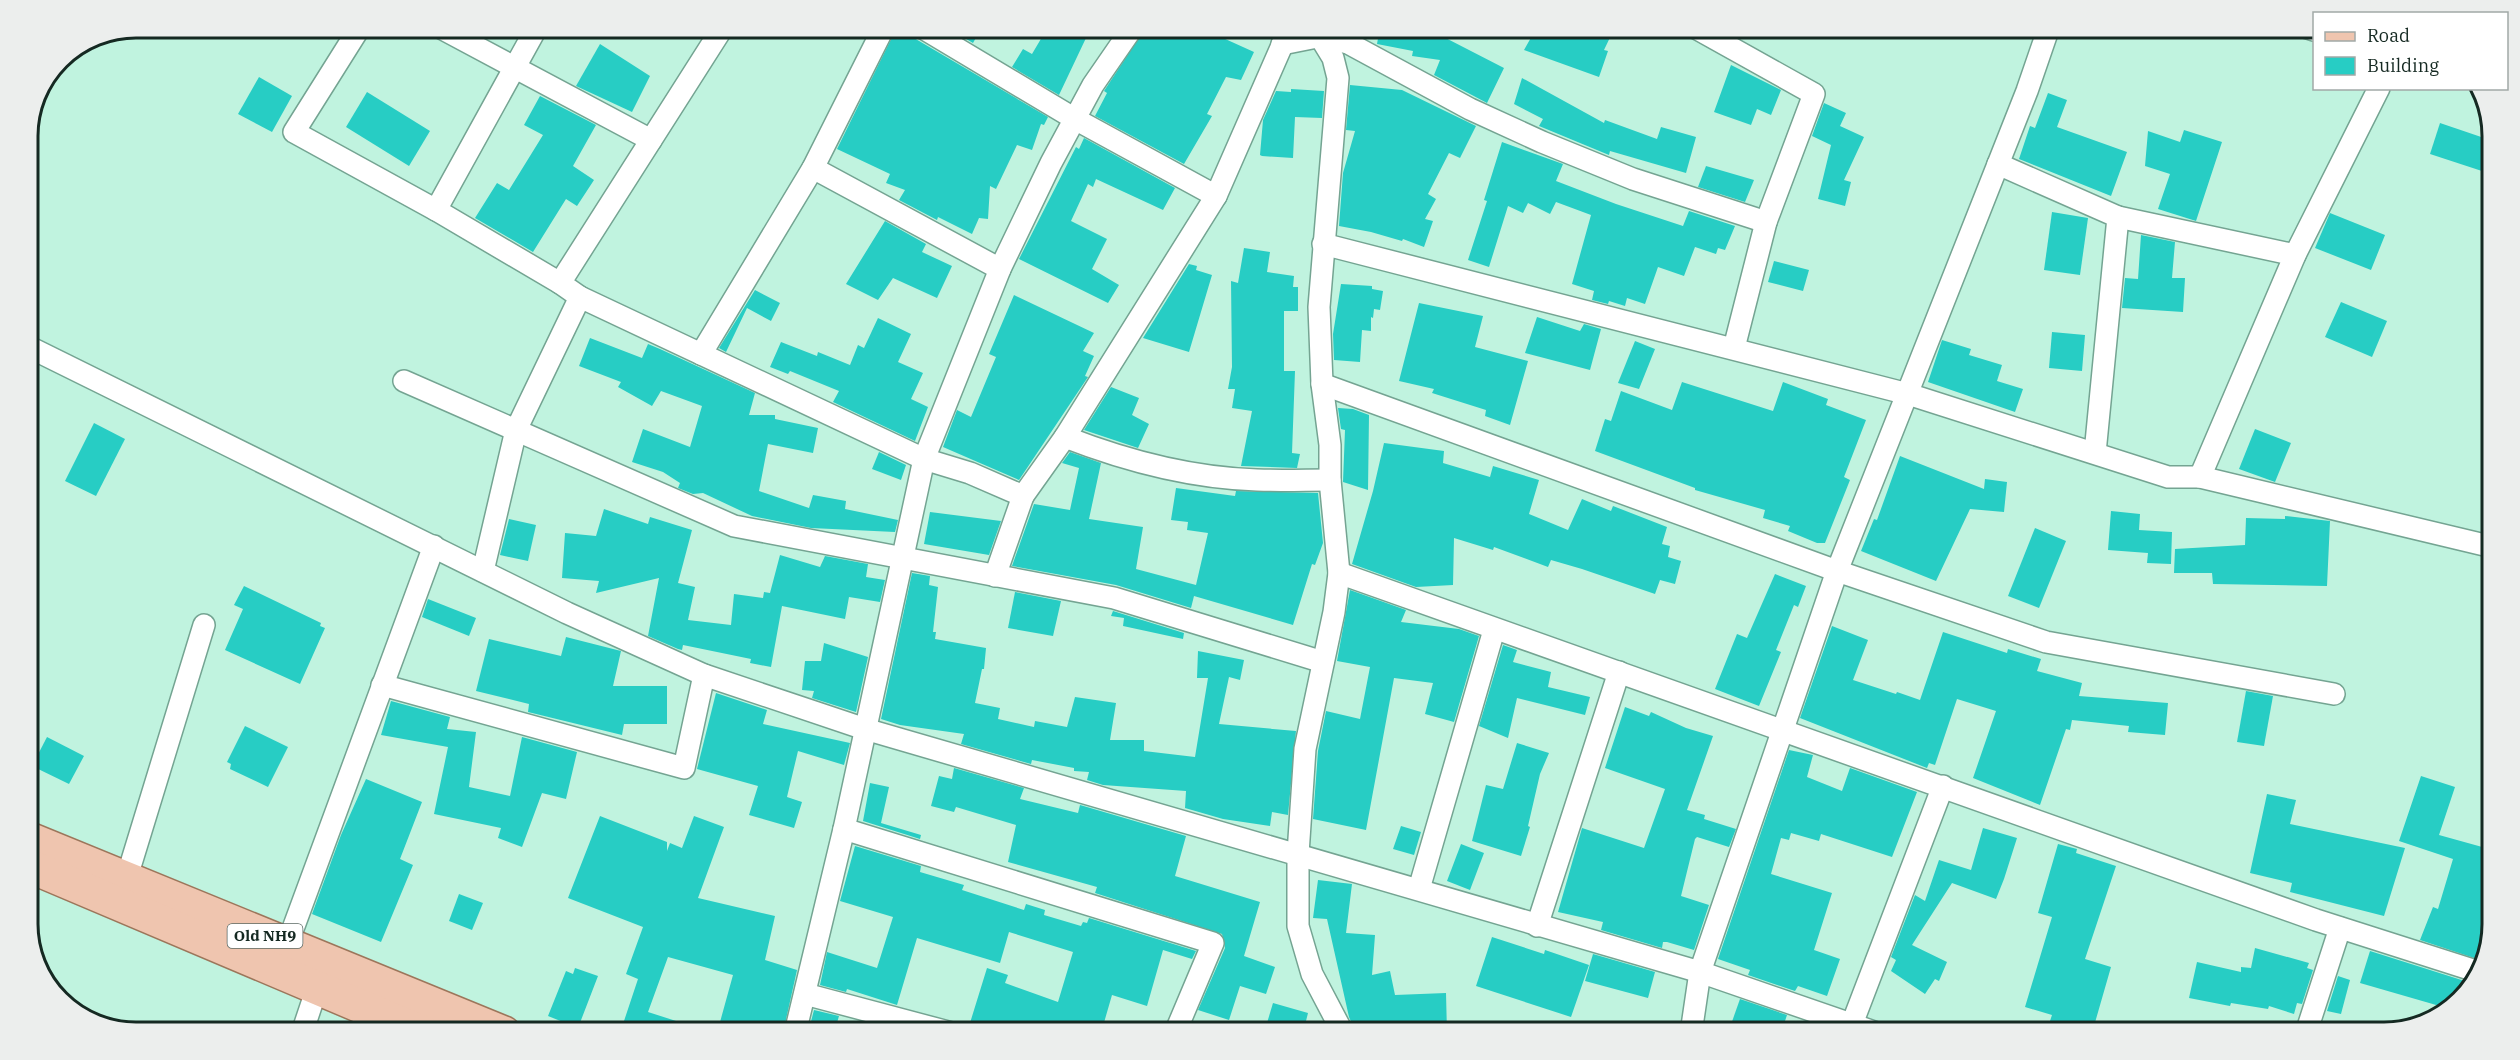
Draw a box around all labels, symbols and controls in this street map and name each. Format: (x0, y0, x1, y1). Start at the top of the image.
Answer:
legend (2313, 12, 2508, 90)
text: Road (2367, 24, 2410, 47)
text: Building (2367, 54, 2439, 77)
road number: Old NH9 (228, 924, 302, 948)

